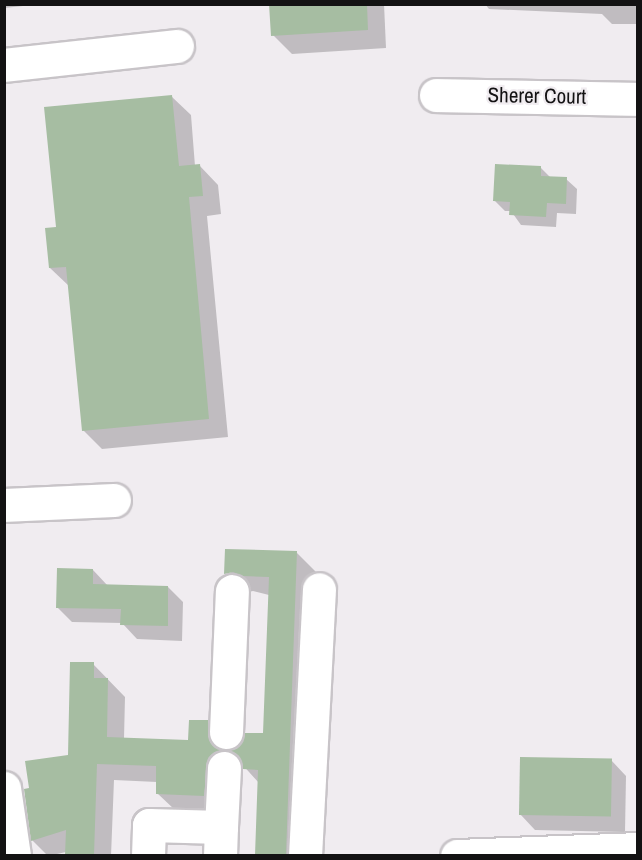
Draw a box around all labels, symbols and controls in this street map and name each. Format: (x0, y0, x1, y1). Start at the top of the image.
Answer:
street label: Sherer Court (488, 83, 586, 109)

